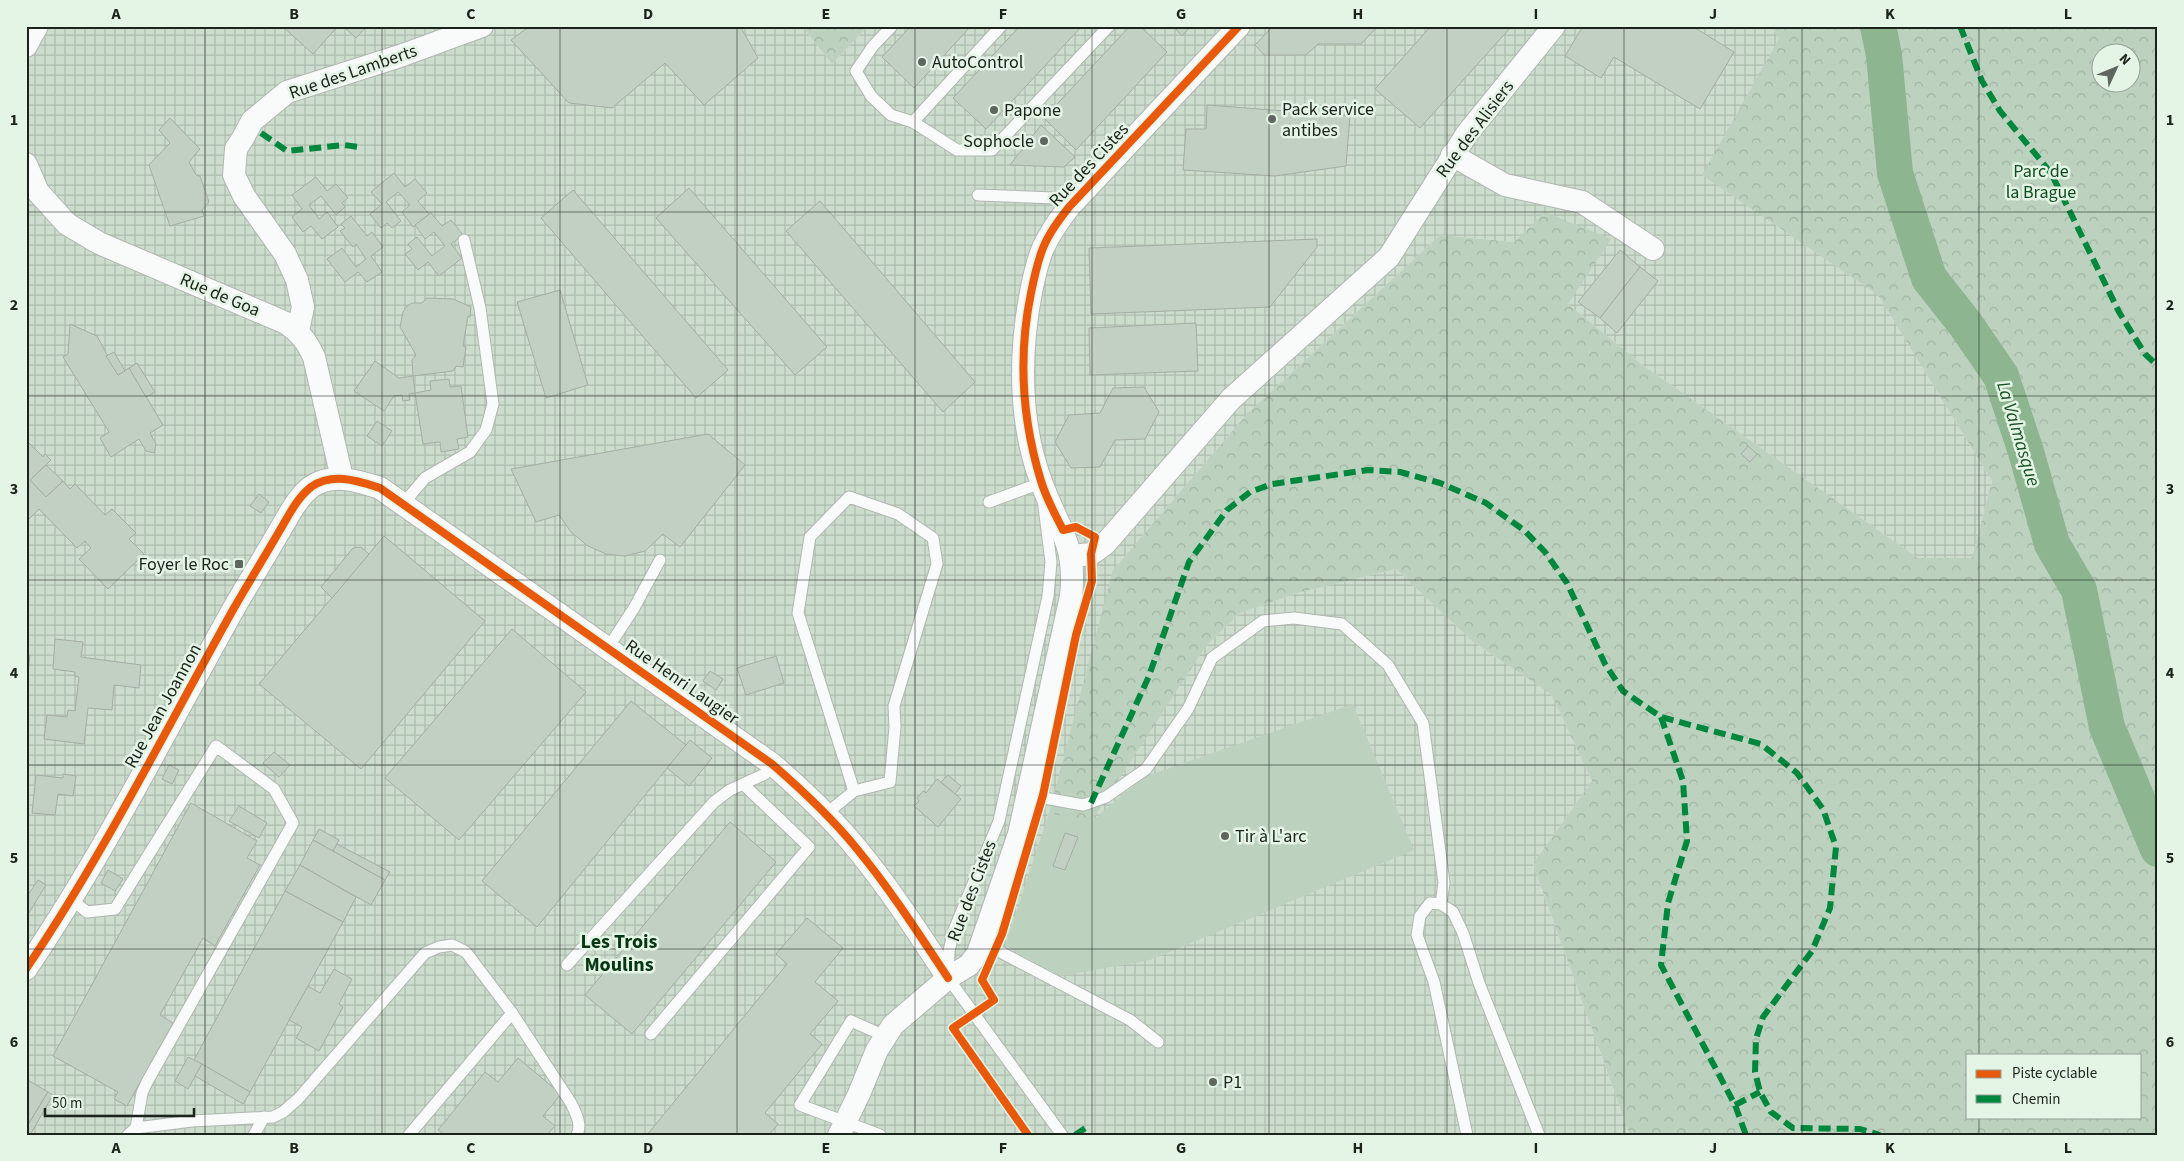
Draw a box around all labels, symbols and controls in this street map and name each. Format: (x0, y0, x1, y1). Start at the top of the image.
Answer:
text: A (110, 3, 121, 25)
text: B (289, 3, 299, 25)
text: C (466, 3, 476, 25)
text: D (643, 3, 653, 25)
text: E (822, 3, 830, 25)
text: F (999, 3, 1007, 25)
text: G (1176, 3, 1186, 25)
text: H (1353, 3, 1363, 25)
text: I (1534, 3, 1538, 25)
text: J (1709, 3, 1717, 25)
text: K (1885, 3, 1895, 25)
text: L (2064, 3, 2072, 25)
street label: Rue des Lamberts (286, 38, 420, 106)
north arrow (2092, 42, 2142, 92)
text: N (2114, 49, 2135, 70)
place label: AutoControl (932, 50, 1023, 75)
marker: AutoControl (916, 56, 928, 68)
street label: Rue des Alisiers (1430, 75, 1520, 183)
place label: Pack service antibes (1282, 97, 1374, 143)
place label: Papone (1004, 98, 1061, 123)
marker: Papone (988, 104, 1000, 116)
text: 1 (10, 109, 18, 131)
text: 1 (2166, 109, 2174, 131)
marker: Pack service antibes (1266, 113, 1278, 125)
street label: Rue des Cistes (1043, 117, 1135, 213)
place label: Sophocle (963, 129, 1034, 154)
marker: Sophocle (1038, 135, 1050, 147)
park label: Parc de la Brague (2006, 159, 2076, 205)
street label: Rue de Goa (176, 267, 264, 323)
text: 2 (10, 294, 18, 316)
text: 2 (2166, 294, 2174, 316)
water label: La Valmasque (1989, 378, 2047, 490)
text: 3 (10, 478, 18, 500)
text: 3 (2166, 478, 2174, 500)
place label: Foyer le Roc (138, 552, 229, 577)
marker: Foyer le Roc (233, 558, 245, 570)
street label: Rue Henri Laugier (620, 633, 745, 731)
street label: Rue Jean Joannon (118, 639, 208, 773)
text: 4 (10, 662, 19, 684)
text: 4 (2166, 662, 2175, 684)
place label: Tir à L'arc (1235, 824, 1307, 849)
marker: Tir à L'arc (1219, 830, 1231, 842)
street label: Rue des Cistes (941, 837, 1003, 945)
text: 5 (10, 847, 18, 869)
text: 5 (2166, 847, 2174, 869)
district label: Les Trois Moulins (581, 928, 658, 979)
text: 6 (10, 1031, 18, 1053)
text: 6 (2166, 1031, 2174, 1053)
legend (1966, 1054, 2142, 1118)
text: Piste cyclable (2012, 1063, 2097, 1084)
place label: P1 (1223, 1070, 1242, 1095)
marker: P1 (1207, 1076, 1219, 1088)
scale bar (45, 1086, 194, 1118)
text: Chemin (2012, 1089, 2061, 1110)
text: 50 m (52, 1093, 82, 1114)
text: A (110, 1137, 121, 1159)
text: B (289, 1137, 299, 1159)
text: C (466, 1137, 476, 1159)
text: D (643, 1137, 653, 1159)
text: E (822, 1137, 830, 1159)
text: F (999, 1137, 1007, 1159)
text: G (1176, 1137, 1186, 1159)
text: H (1353, 1137, 1363, 1159)
text: I (1534, 1137, 1538, 1159)
text: J (1709, 1137, 1717, 1159)
text: K (1885, 1137, 1895, 1159)
text: L (2064, 1137, 2072, 1159)

